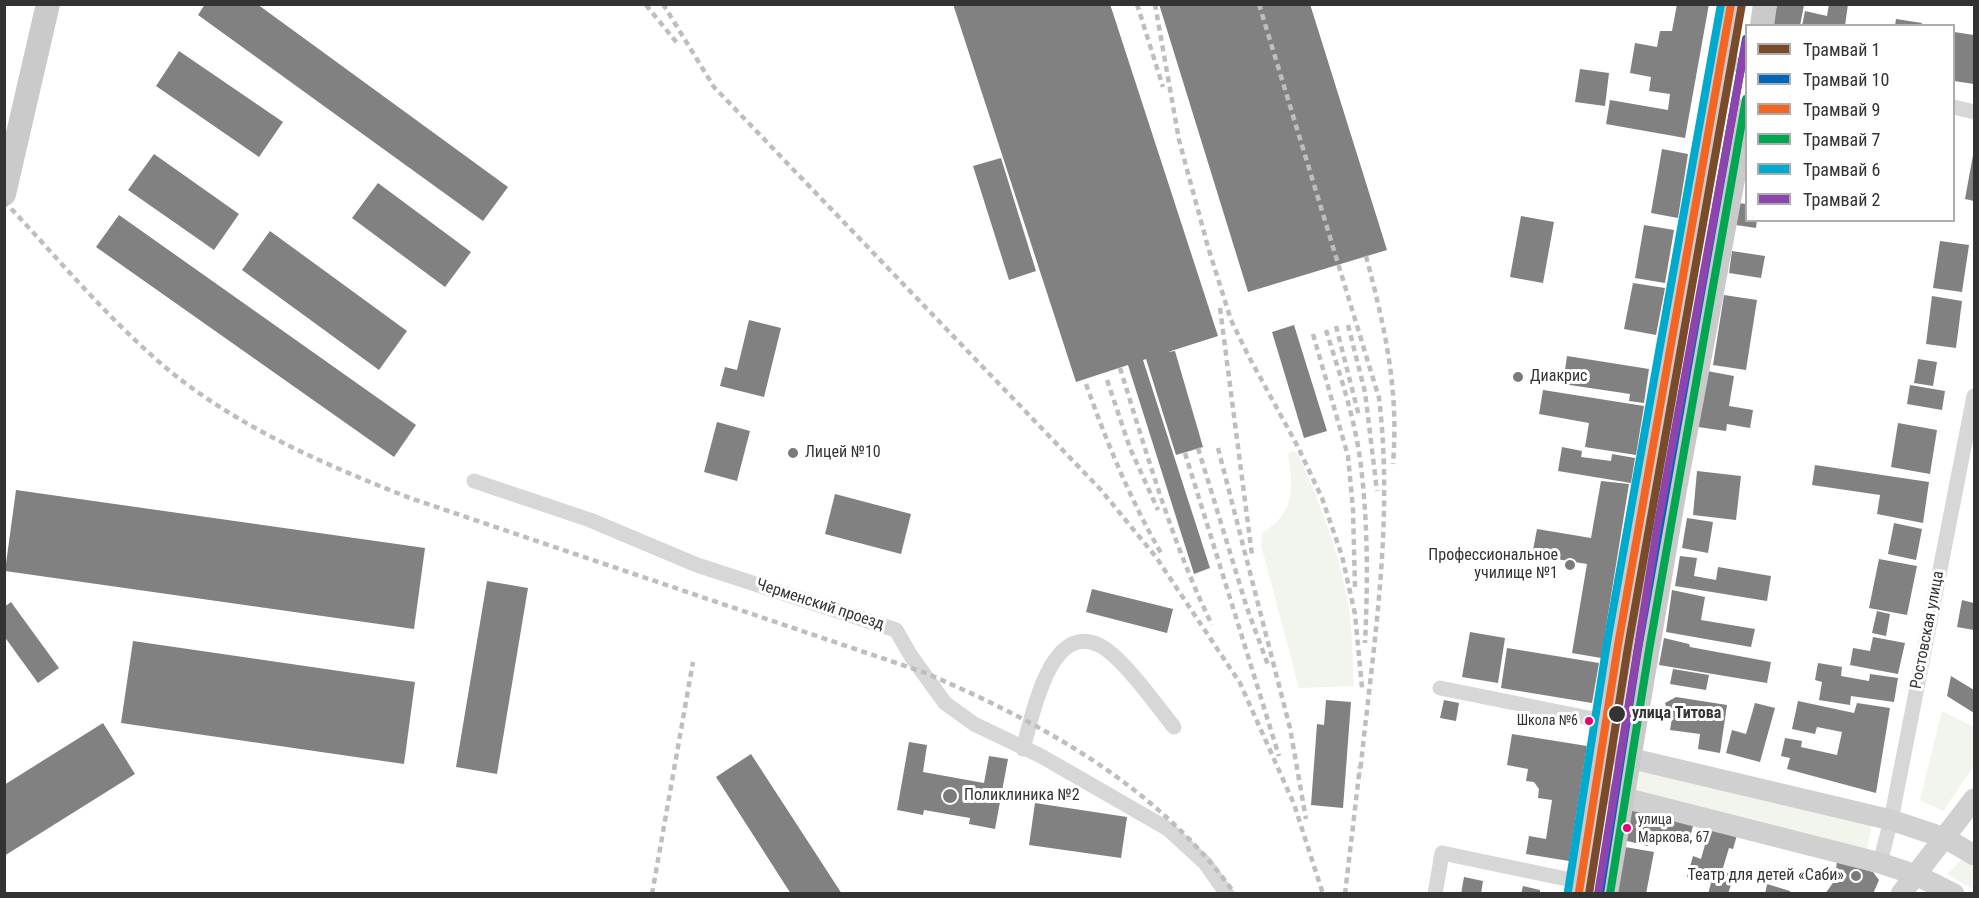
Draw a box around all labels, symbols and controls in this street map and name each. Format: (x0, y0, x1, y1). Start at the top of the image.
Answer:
legend (1745, 24, 1955, 222)
text: Трамвай 1 (1803, 39, 1880, 60)
text: Трамвай 10 (1803, 69, 1889, 90)
text: Трамвай 9 (1803, 99, 1880, 120)
text: Трамвай 7 (1803, 129, 1880, 150)
text: Трамвай 6 (1803, 159, 1880, 180)
text: Трамвай 2 (1803, 189, 1880, 210)
place label: Диакрис (1530, 367, 1587, 387)
marker: Диакрис (1511, 370, 1525, 384)
place label: Лицей №10 (805, 443, 881, 463)
marker: Лицей №10 (786, 446, 800, 460)
place label: Профессиональное училище №1 (1428, 546, 1558, 584)
marker: Профессиональное училище №1 (1563, 558, 1577, 572)
street label: Ростовская улица (1907, 569, 1949, 691)
street label: Черменский проезд (754, 575, 886, 635)
marker: улица Титова (1607, 704, 1627, 724)
place label: улица Титова (1632, 704, 1721, 724)
place label: Школа №6 (1517, 713, 1578, 729)
marker: Школа №6 (1583, 715, 1595, 727)
place label: Поликлиника №2 (964, 786, 1080, 806)
marker: Поликлиника №2 (941, 787, 959, 805)
place label: улица Маркова, 67 (1638, 812, 1709, 844)
marker: улица Маркова, 67 (1621, 822, 1633, 834)
place label: Театр для детей «Саби» (1688, 866, 1844, 886)
marker: Театр для детей «Саби» (1849, 869, 1863, 883)

